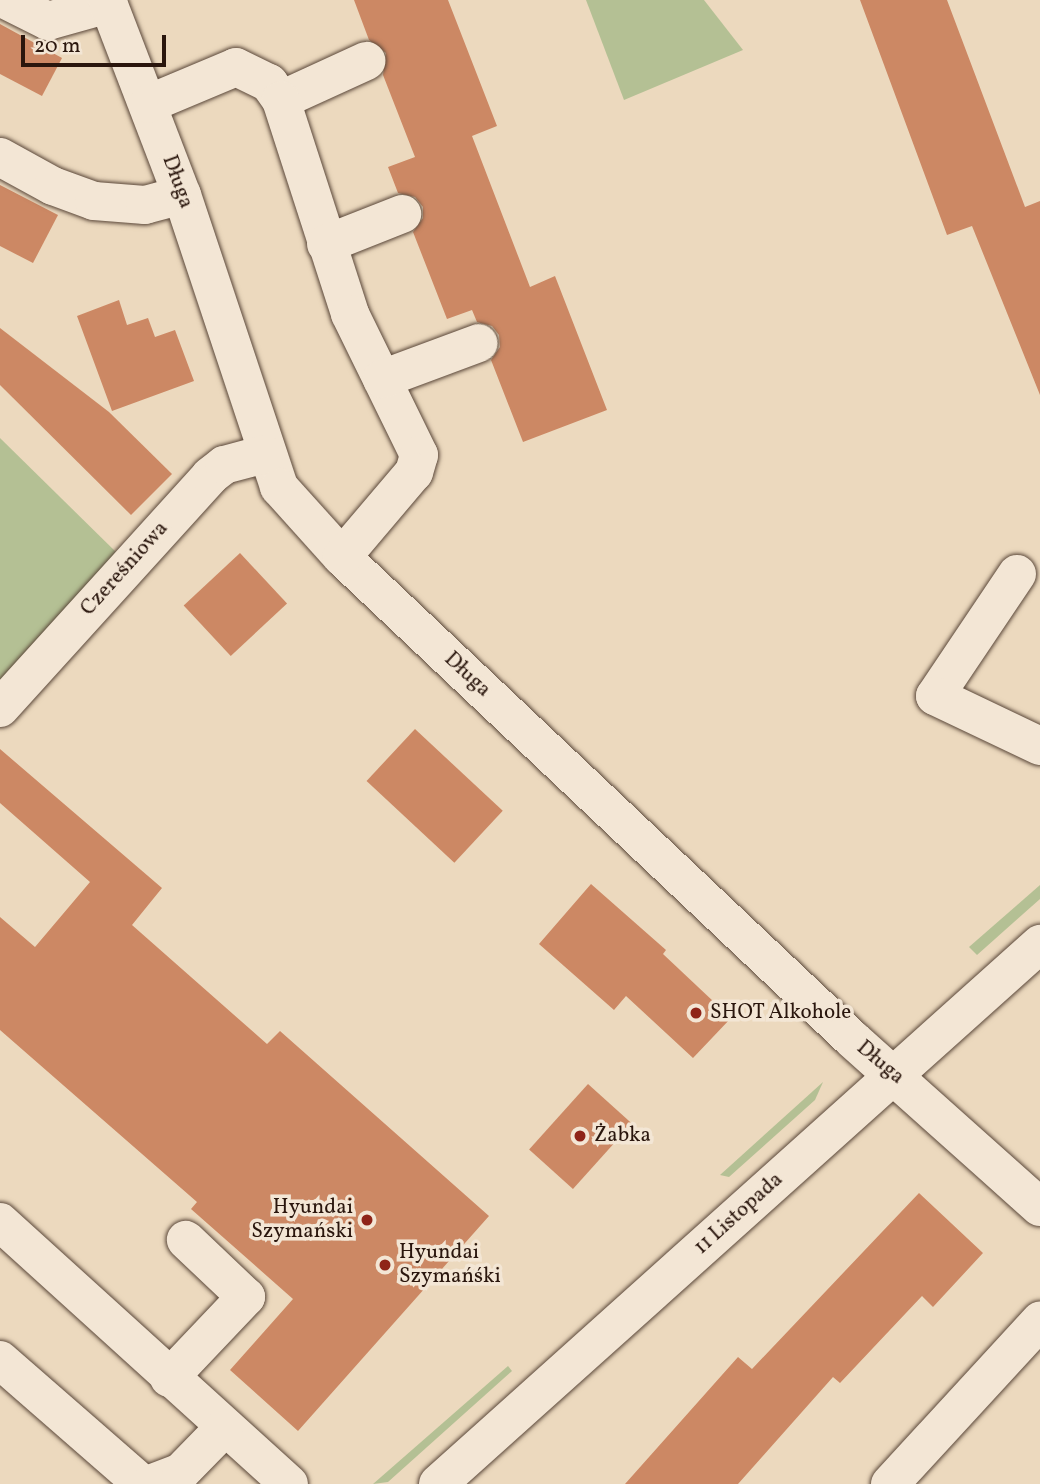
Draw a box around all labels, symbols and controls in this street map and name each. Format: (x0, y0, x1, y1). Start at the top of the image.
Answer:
scale bar (24, 21, 170, 65)
text: 20 m (34, 32, 80, 61)
street label: Długa (156, 152, 198, 212)
street label: Czereśniowa (76, 517, 174, 621)
street label: Długa (438, 647, 496, 703)
place label: SHOT Alkohole (710, 1000, 852, 1026)
marker: SHOT Alkohole (688, 1005, 704, 1021)
street label: Długa (851, 1036, 909, 1090)
place label: Żabka (594, 1123, 651, 1149)
marker: Żabka (572, 1128, 588, 1144)
street label: 11 Listopada (689, 1168, 789, 1260)
place label: Hyundai Szymański (251, 1195, 353, 1245)
marker: Hyundai Szymański (359, 1212, 375, 1228)
place label: Hyundai Szymańśki (399, 1240, 501, 1290)
marker: Hyundai Szymańśki (377, 1257, 393, 1273)

